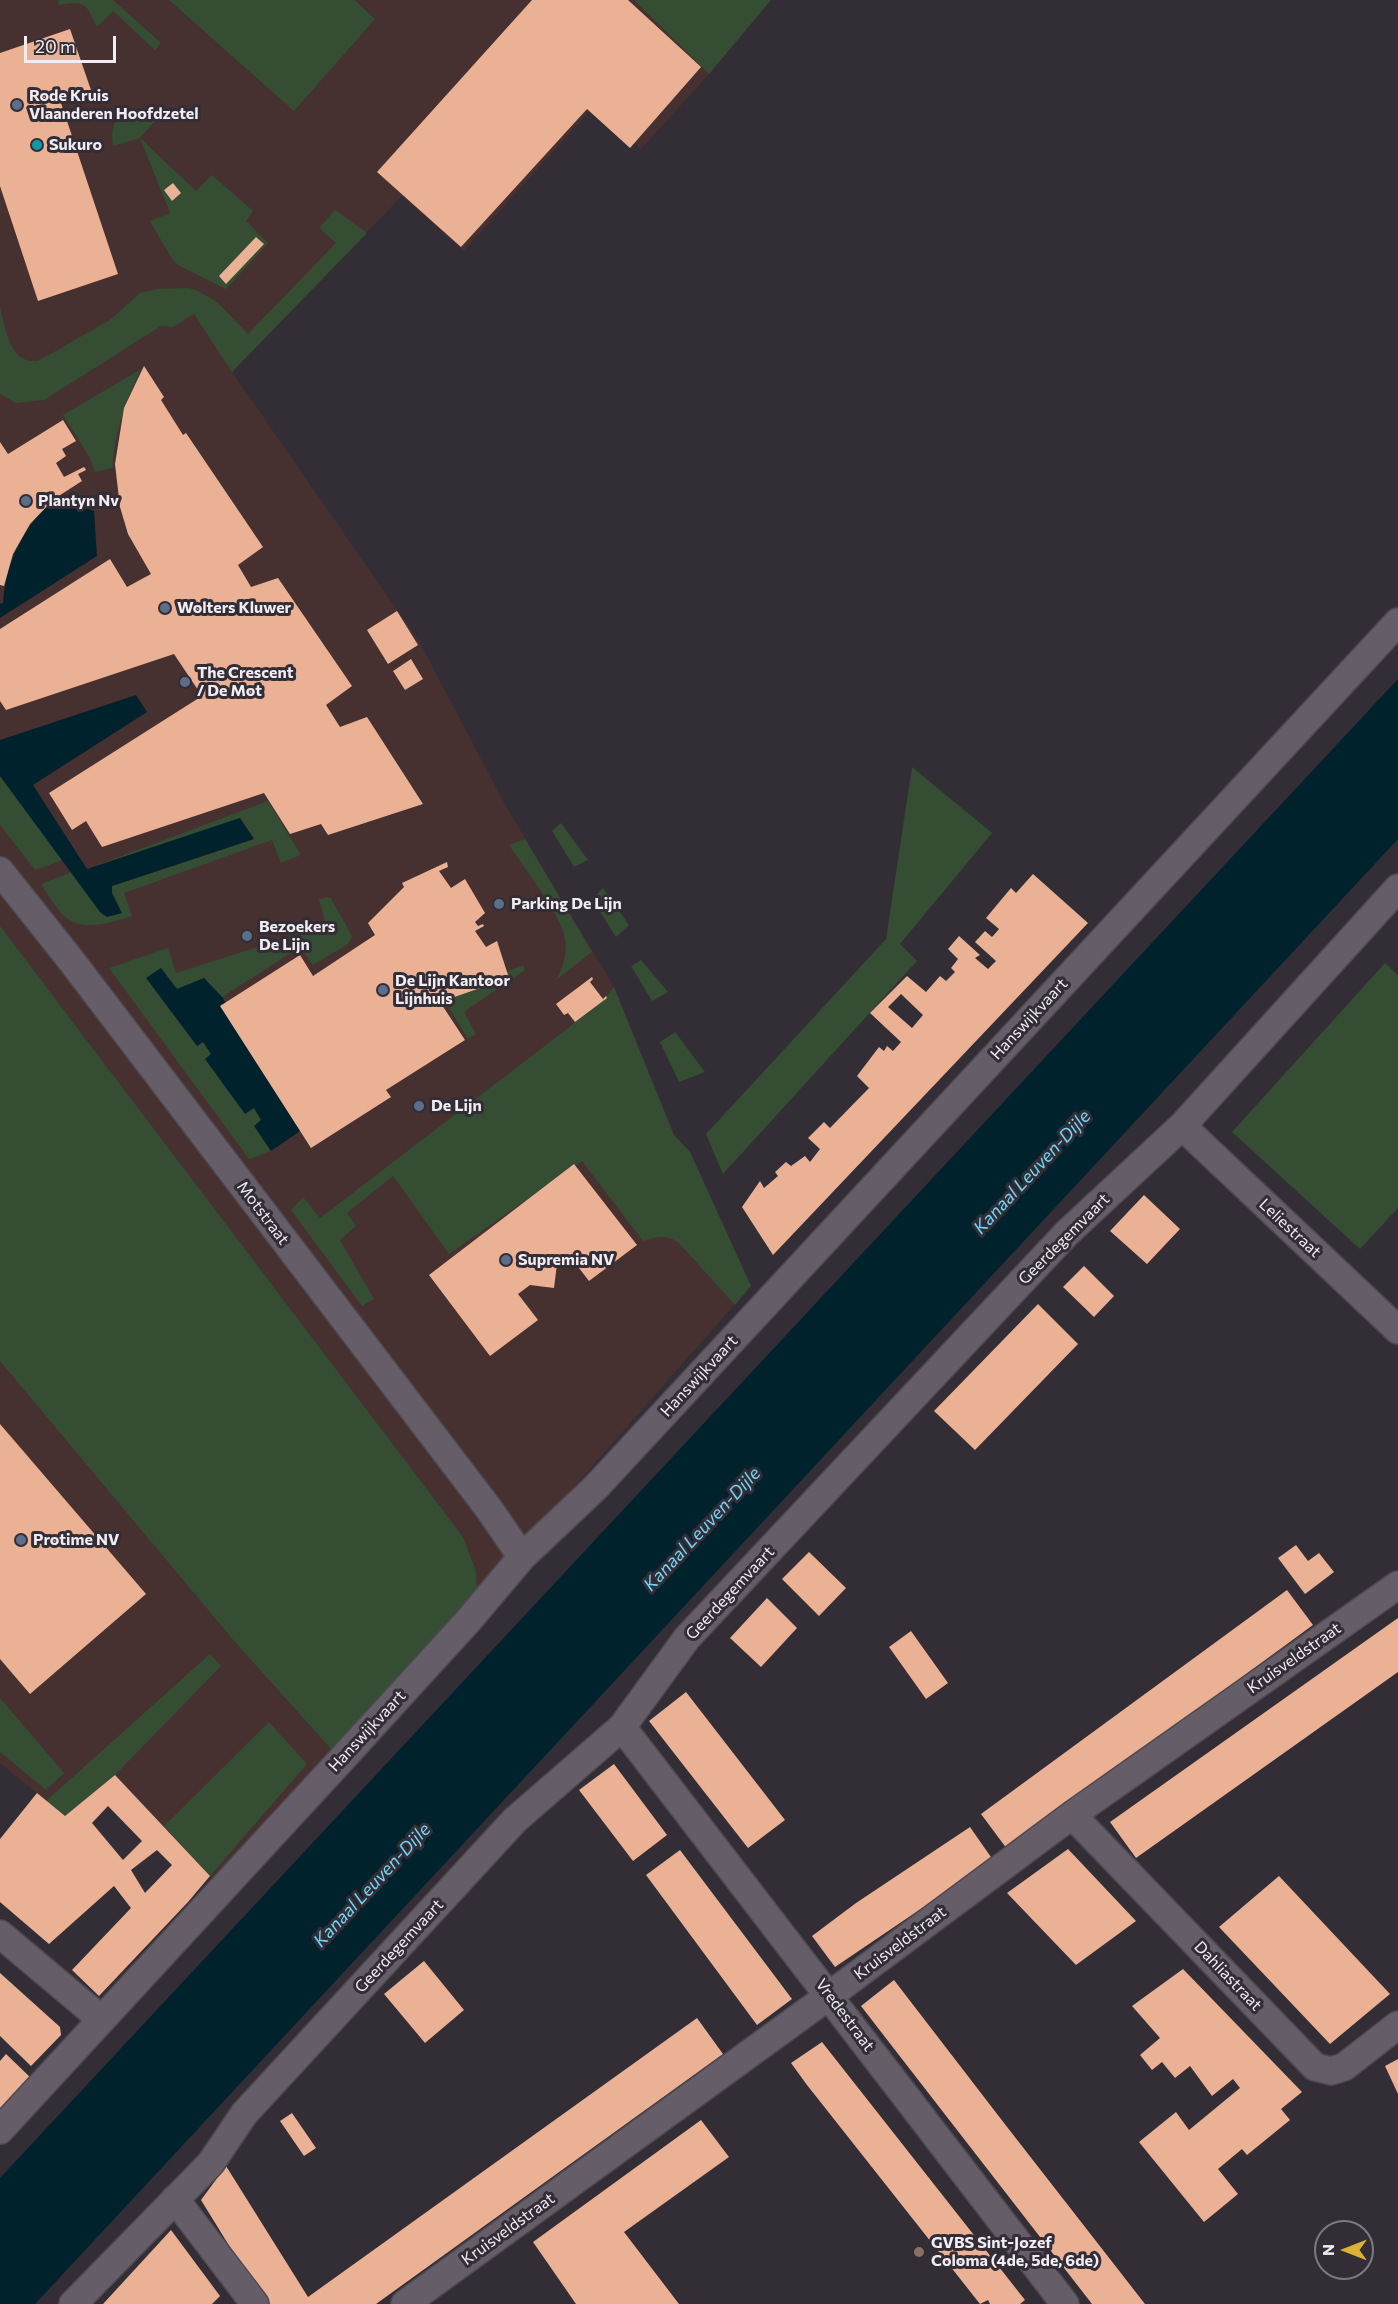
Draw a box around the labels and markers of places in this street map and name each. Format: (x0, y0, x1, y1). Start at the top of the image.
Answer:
place label: Rode Kruis Vlaanderen Hoofdzetel (29, 86, 199, 124)
marker: Rode Kruis Vlaanderen Hoofdzetel (10, 98, 24, 112)
place label: Sukuro (49, 135, 102, 155)
marker: Sukuro (30, 138, 44, 152)
place label: Plantyn Nv (38, 491, 119, 511)
marker: Plantyn Nv (19, 494, 33, 508)
place label: Wolters Kluwer (177, 598, 291, 618)
marker: Wolters Kluwer (158, 601, 172, 615)
place label: The Crescent / De Mot (197, 663, 293, 701)
marker: The Crescent / De Mot (178, 675, 192, 689)
place label: Parking De Lijn (511, 894, 622, 914)
marker: Parking De Lijn (492, 897, 506, 911)
place label: Bezoekers De Lijn (259, 917, 335, 955)
marker: Bezoekers De Lijn (240, 929, 254, 943)
place label: De Lijn Kantoor Lijnhuis (395, 971, 510, 1009)
marker: De Lijn Kantoor Lijnhuis (376, 983, 390, 997)
place label: De Lijn (431, 1096, 482, 1116)
marker: De Lijn (412, 1099, 426, 1113)
place label: Supremia NV (518, 1250, 614, 1270)
marker: Supremia NV (499, 1253, 513, 1267)
place label: Protime NV (33, 1530, 119, 1550)
marker: Protime NV (14, 1533, 28, 1547)
place label: GVBS Sint-Jozef Coloma (4de, 5de, 6de) (931, 2233, 1099, 2271)
marker: GVBS Sint-Jozef Coloma (4de, 5de, 6de) (912, 2245, 926, 2259)

